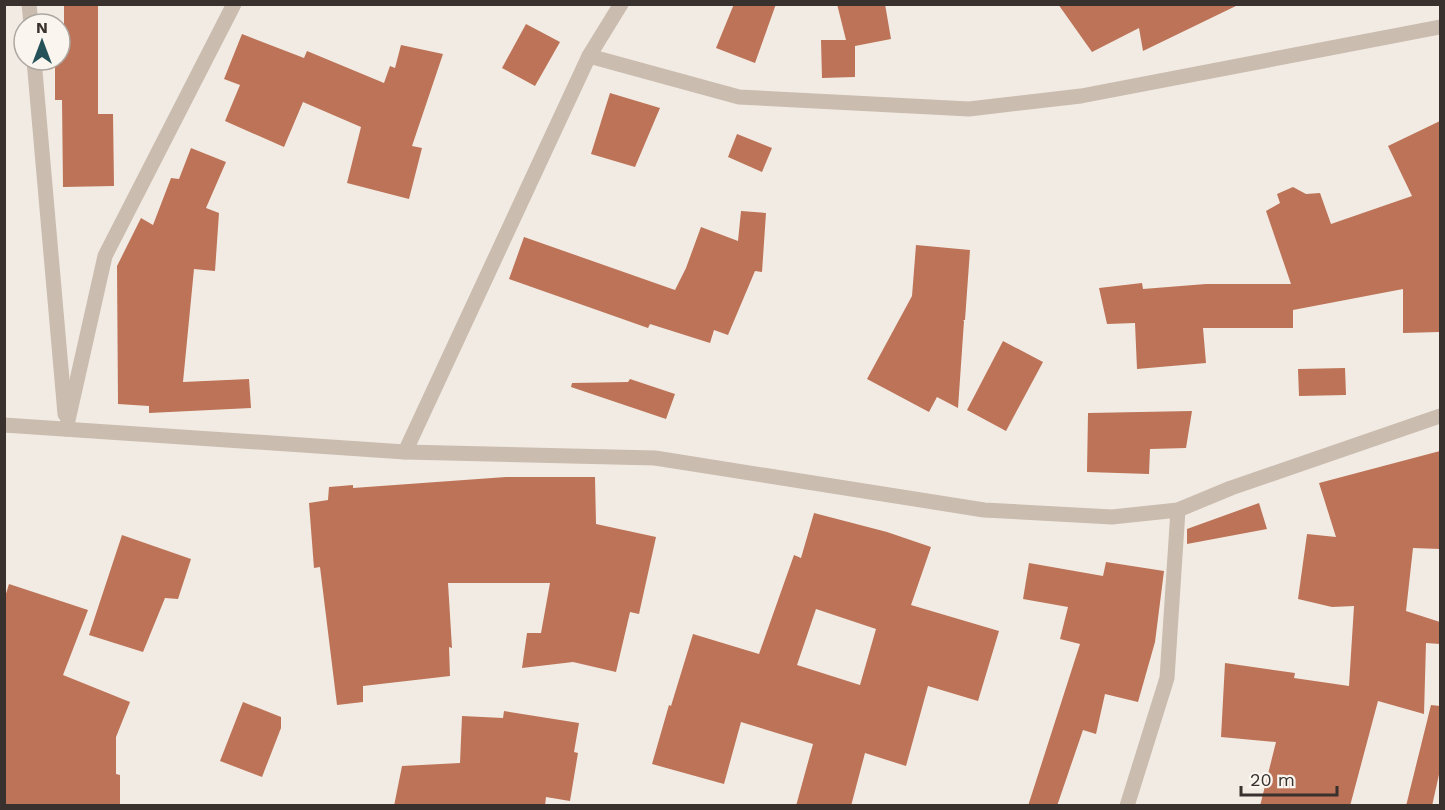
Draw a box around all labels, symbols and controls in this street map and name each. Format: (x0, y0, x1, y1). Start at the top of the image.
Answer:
north arrow (12, 12, 72, 72)
text: N (36, 18, 48, 37)
scale bar (1241, 759, 1337, 797)
text: 20 m (1250, 769, 1295, 790)

